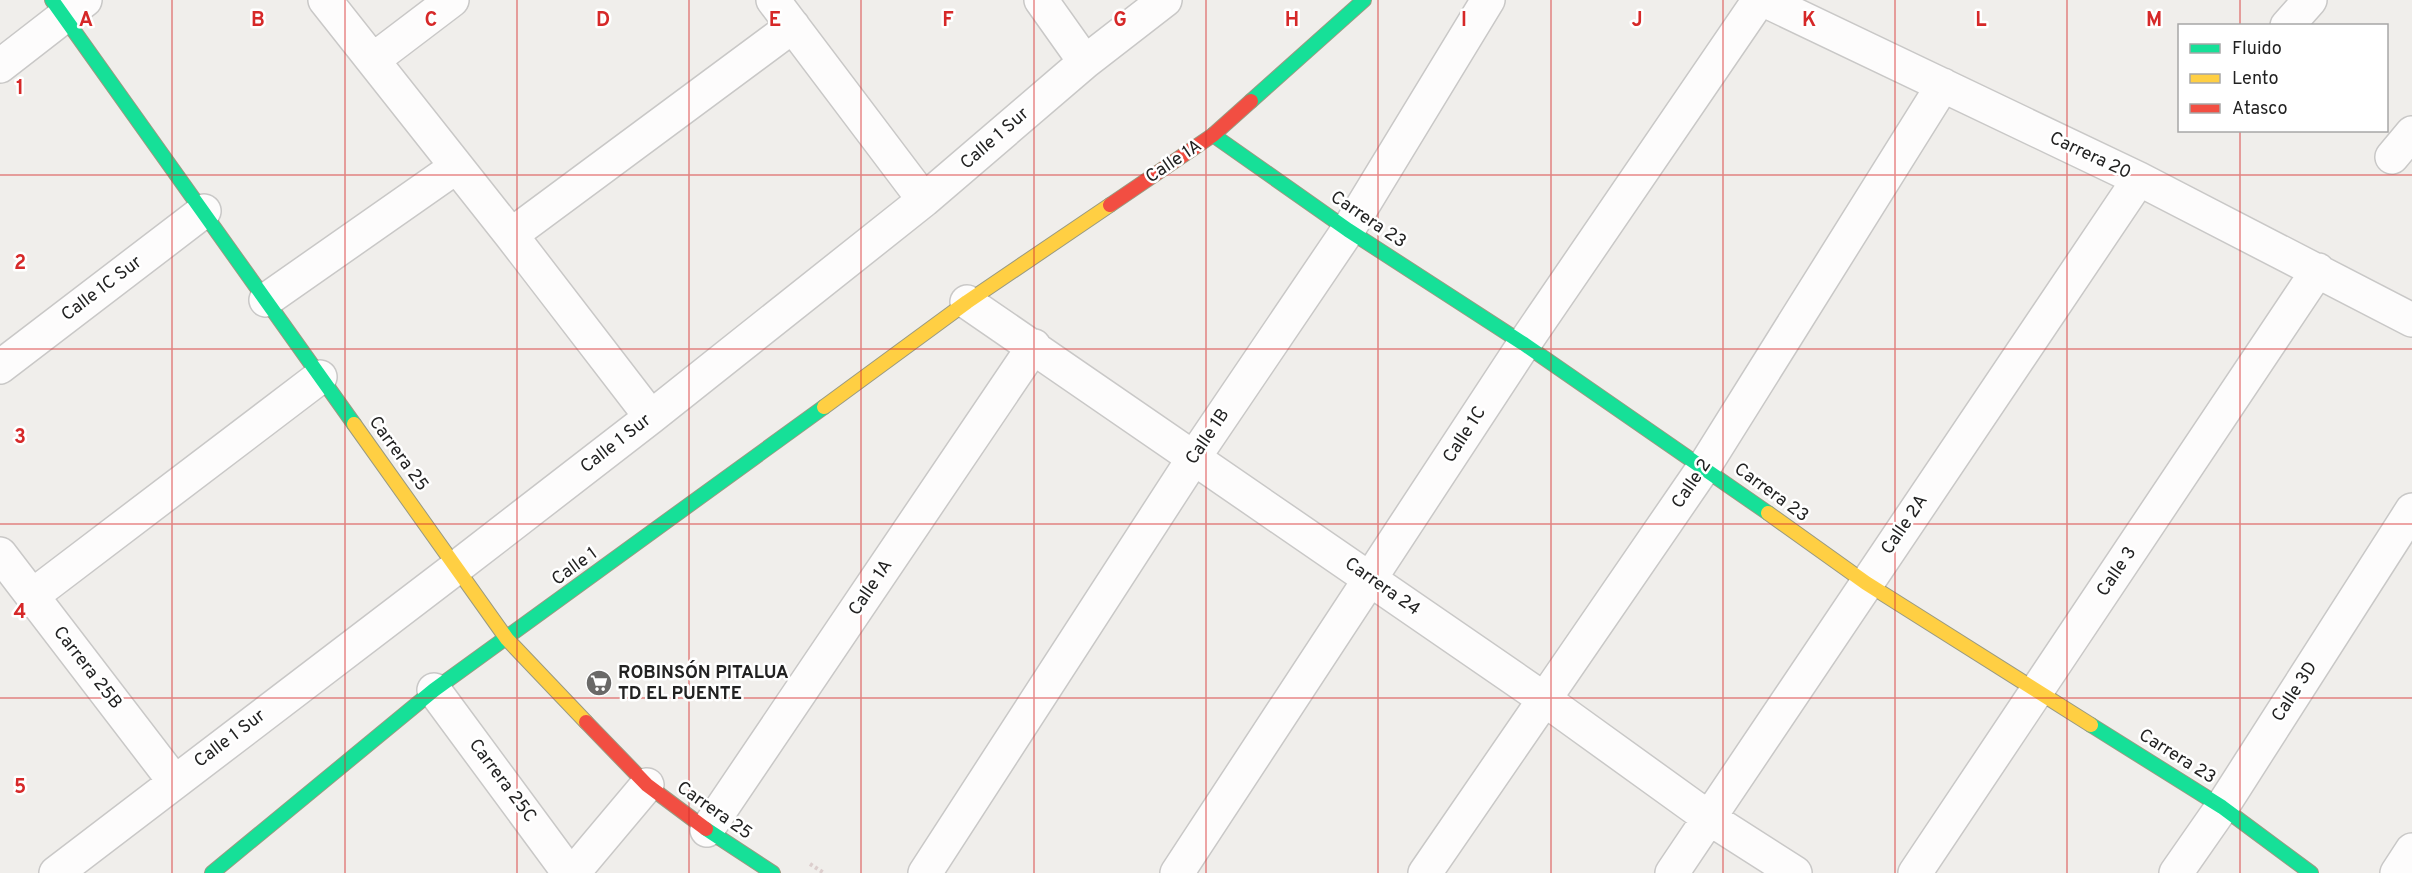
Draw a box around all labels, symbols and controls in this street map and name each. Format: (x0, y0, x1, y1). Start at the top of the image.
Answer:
text: A (79, 8, 93, 34)
text: B (251, 8, 265, 34)
text: C (425, 8, 437, 34)
text: D (596, 8, 610, 34)
text: E (769, 8, 781, 34)
text: F (942, 8, 954, 34)
text: G (1113, 8, 1127, 34)
text: H (1285, 8, 1299, 34)
text: I (1461, 8, 1467, 34)
text: J (1631, 8, 1643, 34)
text: K (1802, 8, 1816, 34)
text: L (1975, 8, 1987, 34)
text: M (2146, 8, 2162, 34)
legend (2178, 24, 2388, 132)
text: Fluido (2232, 38, 2282, 61)
text: Lento (2232, 68, 2278, 91)
text: 1 (16, 76, 24, 102)
text: Atasco (2232, 98, 2288, 121)
street label: Calle 1 Sur (956, 103, 1034, 175)
street label: Carrera 20 (2045, 127, 2135, 185)
street label: Calle 1A (1142, 135, 1206, 189)
street label: Carrera 23 (1326, 186, 1410, 254)
text: 2 (14, 251, 26, 277)
street label: Calle 1C Sur (57, 251, 147, 327)
street label: Calle 1C (1438, 402, 1492, 468)
street label: Calle 1B (1181, 404, 1235, 470)
street label: Calle 1 Sur (576, 409, 656, 479)
street label: Carrera 25 (363, 412, 433, 496)
text: 3 (14, 425, 26, 451)
street label: Calle 2 (1667, 455, 1717, 513)
street label: Carrera 23 (1729, 458, 1813, 528)
street label: Calle 2A (1877, 491, 1933, 559)
street label: Calle 1 (548, 543, 602, 591)
street label: Calle 3 (2092, 543, 2142, 601)
street label: Carrera 24 (1340, 553, 1424, 621)
street label: Calle 1A (844, 556, 898, 620)
text: 4 (14, 600, 26, 626)
street label: Carrera 25B (47, 622, 127, 714)
street label: Calle 3D (2267, 657, 2323, 727)
place label: ROBINSÓN PITALUA TD EL PUENTE (618, 660, 789, 706)
supermarket icon: ROBINSÓN PITALUA TD EL PUENTE (584, 668, 614, 698)
street label: Calle 1 Sur (190, 705, 270, 773)
street label: Carrera 23 (2134, 724, 2220, 790)
street label: Carrera 25C (463, 735, 541, 827)
text: 5 (14, 775, 26, 801)
street label: Carrera 25 (672, 777, 756, 845)

